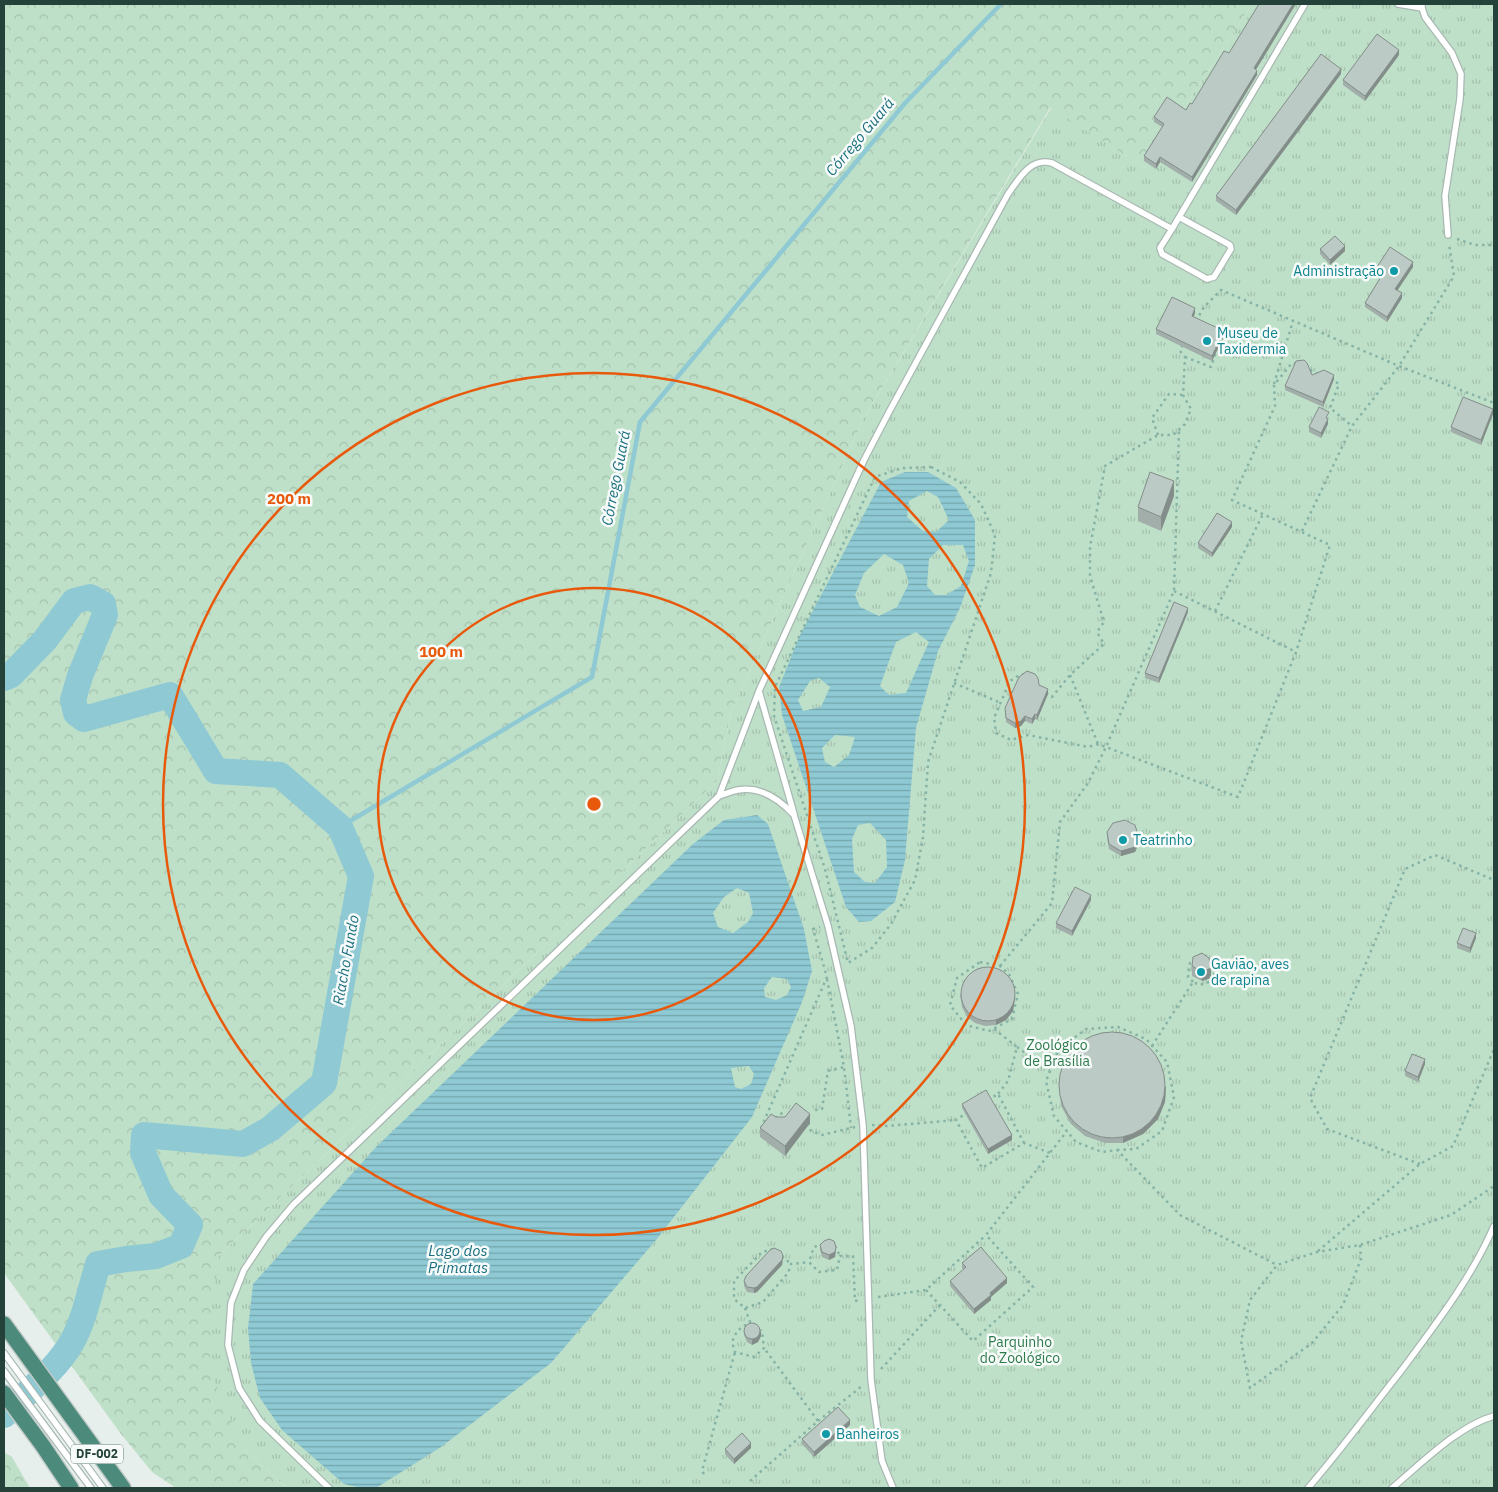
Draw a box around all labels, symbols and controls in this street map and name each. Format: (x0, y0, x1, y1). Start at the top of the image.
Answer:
water label: Córrego Guará (821, 93, 898, 180)
place label: Administração (1293, 262, 1384, 280)
marker: Administração (1388, 265, 1400, 277)
place label: Museu de Taxidermia (1217, 324, 1287, 358)
marker: Museu de Taxidermia (1201, 335, 1213, 347)
water label: Córrego Guará (597, 429, 634, 527)
text: 200 m (267, 489, 311, 508)
text: 100 m (419, 642, 463, 661)
centre of rings (585, 795, 603, 813)
place label: Teatrinho (1133, 831, 1193, 849)
marker: Teatrinho (1117, 834, 1129, 846)
water label: Riacho Fundo (328, 913, 363, 1007)
place label: Gavião, aves de rapina (1211, 955, 1289, 989)
marker: Gavião, aves de rapina (1195, 966, 1207, 978)
park label: Zoológico de Brasília (1024, 1036, 1090, 1070)
water label: Lago dos Primatas (428, 1241, 488, 1277)
park label: Parquinho do Zoológico (980, 1333, 1060, 1367)
place label: Banheiros (836, 1425, 900, 1443)
marker: Banheiros (820, 1428, 832, 1440)
road number: DF-002 (71, 1445, 123, 1464)

